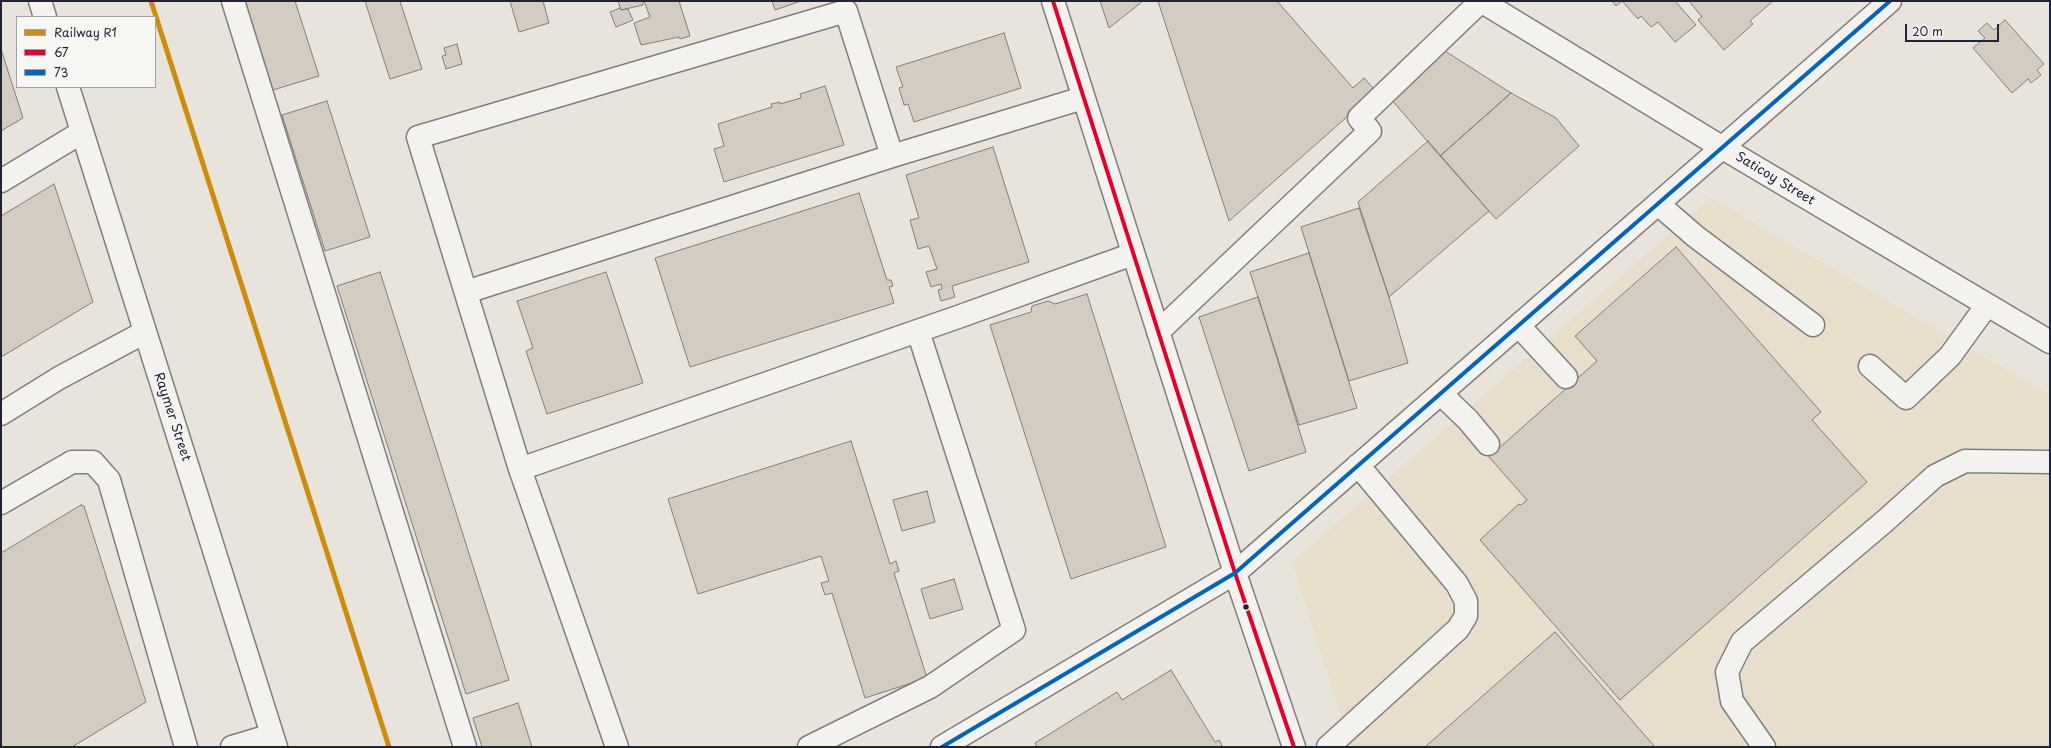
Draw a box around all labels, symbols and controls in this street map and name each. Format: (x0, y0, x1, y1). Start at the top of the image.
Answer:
legend (16, 16, 156, 88)
scale bar (1907, 16, 2001, 42)
text: 20 m (1912, 22, 1943, 40)
text: Railway R1 (54, 23, 117, 41)
text: 67 (54, 43, 69, 61)
text: 73 (54, 63, 68, 81)
street label: Saticoy Street (1732, 149, 1818, 209)
street label: Raymer Street (150, 371, 194, 463)
unlabelled marker (1241, 602, 1251, 612)

